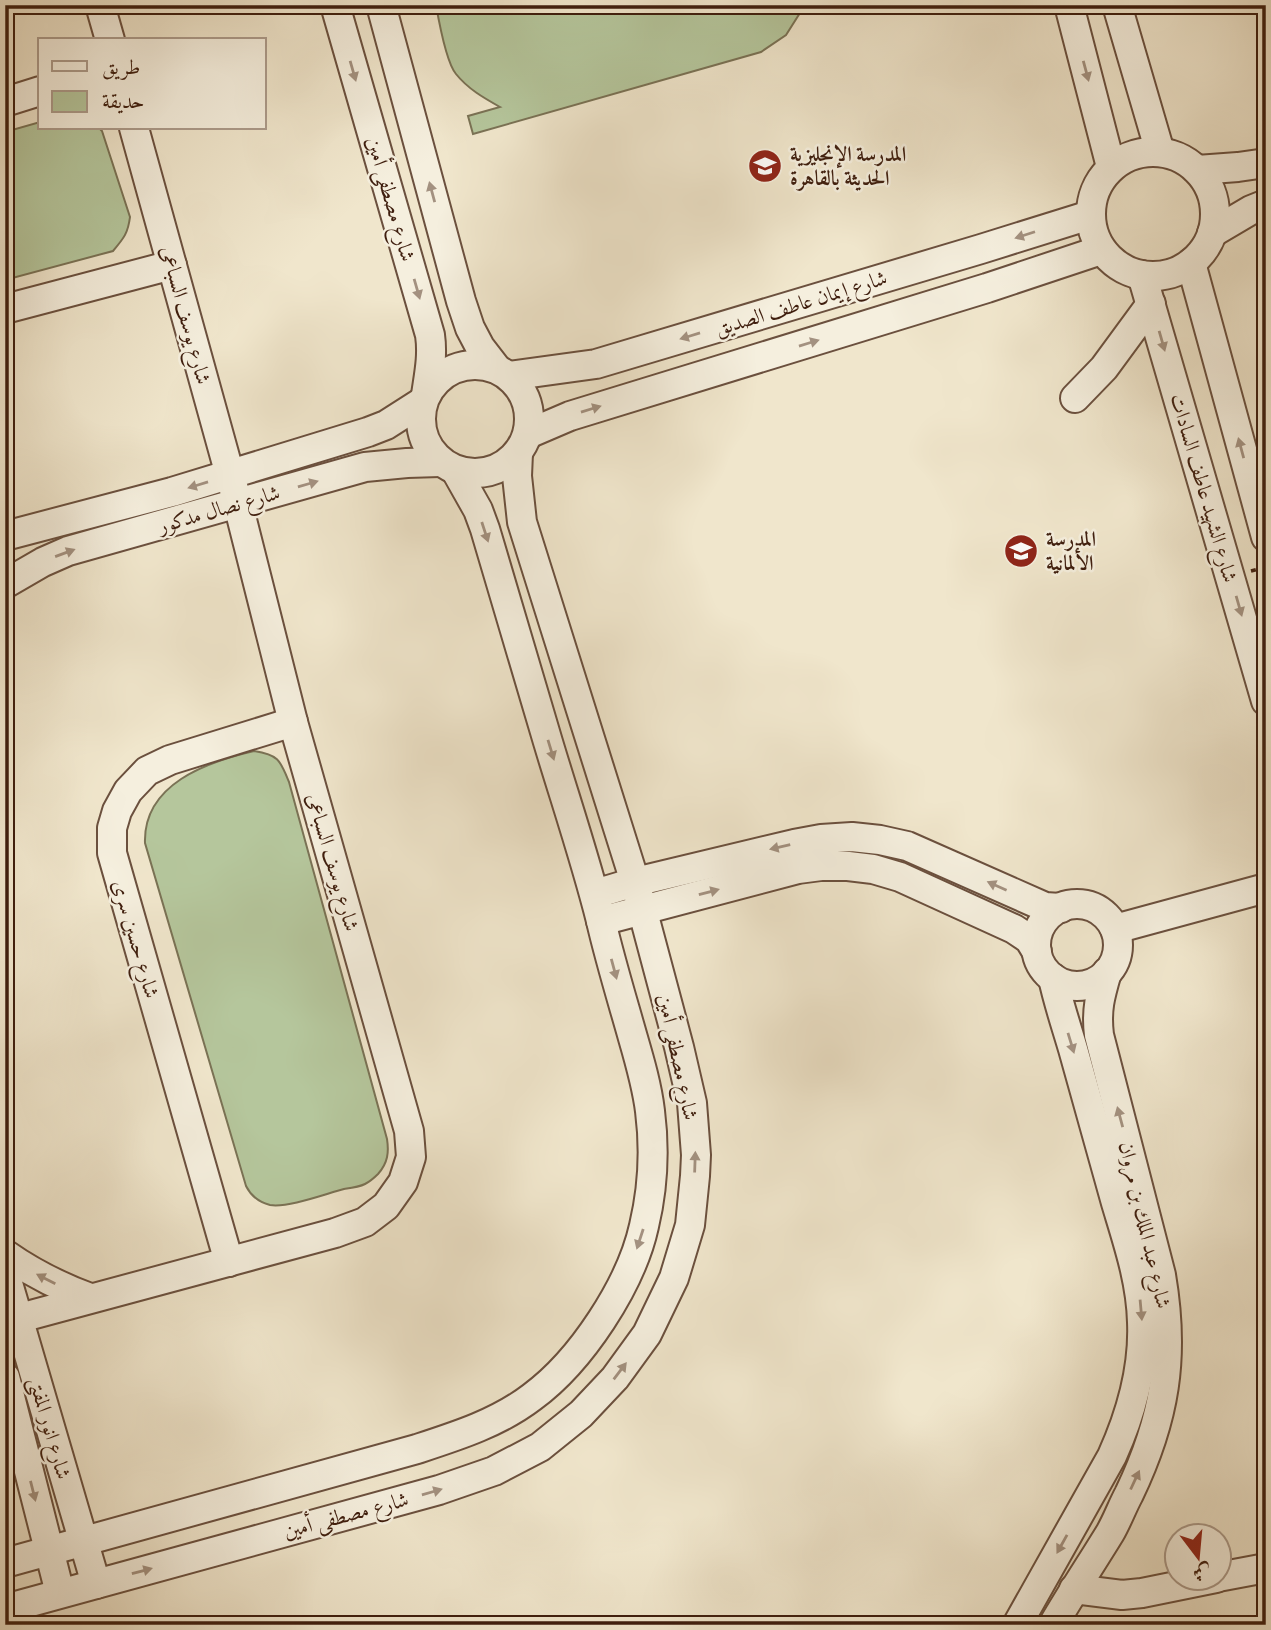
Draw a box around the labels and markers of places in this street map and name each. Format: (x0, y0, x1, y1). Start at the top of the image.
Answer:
place label: المدرسة الإنجليزية الحديثة بالقاهرة (790, 141, 906, 192)
school or university icon: المدرسة الإنجليزية الحديثة بالقاهرة (746, 147, 784, 185)
place label: المدرسة الألمانية (1046, 526, 1096, 576)
school or university icon: المدرسة الألمانية (1002, 532, 1040, 570)

